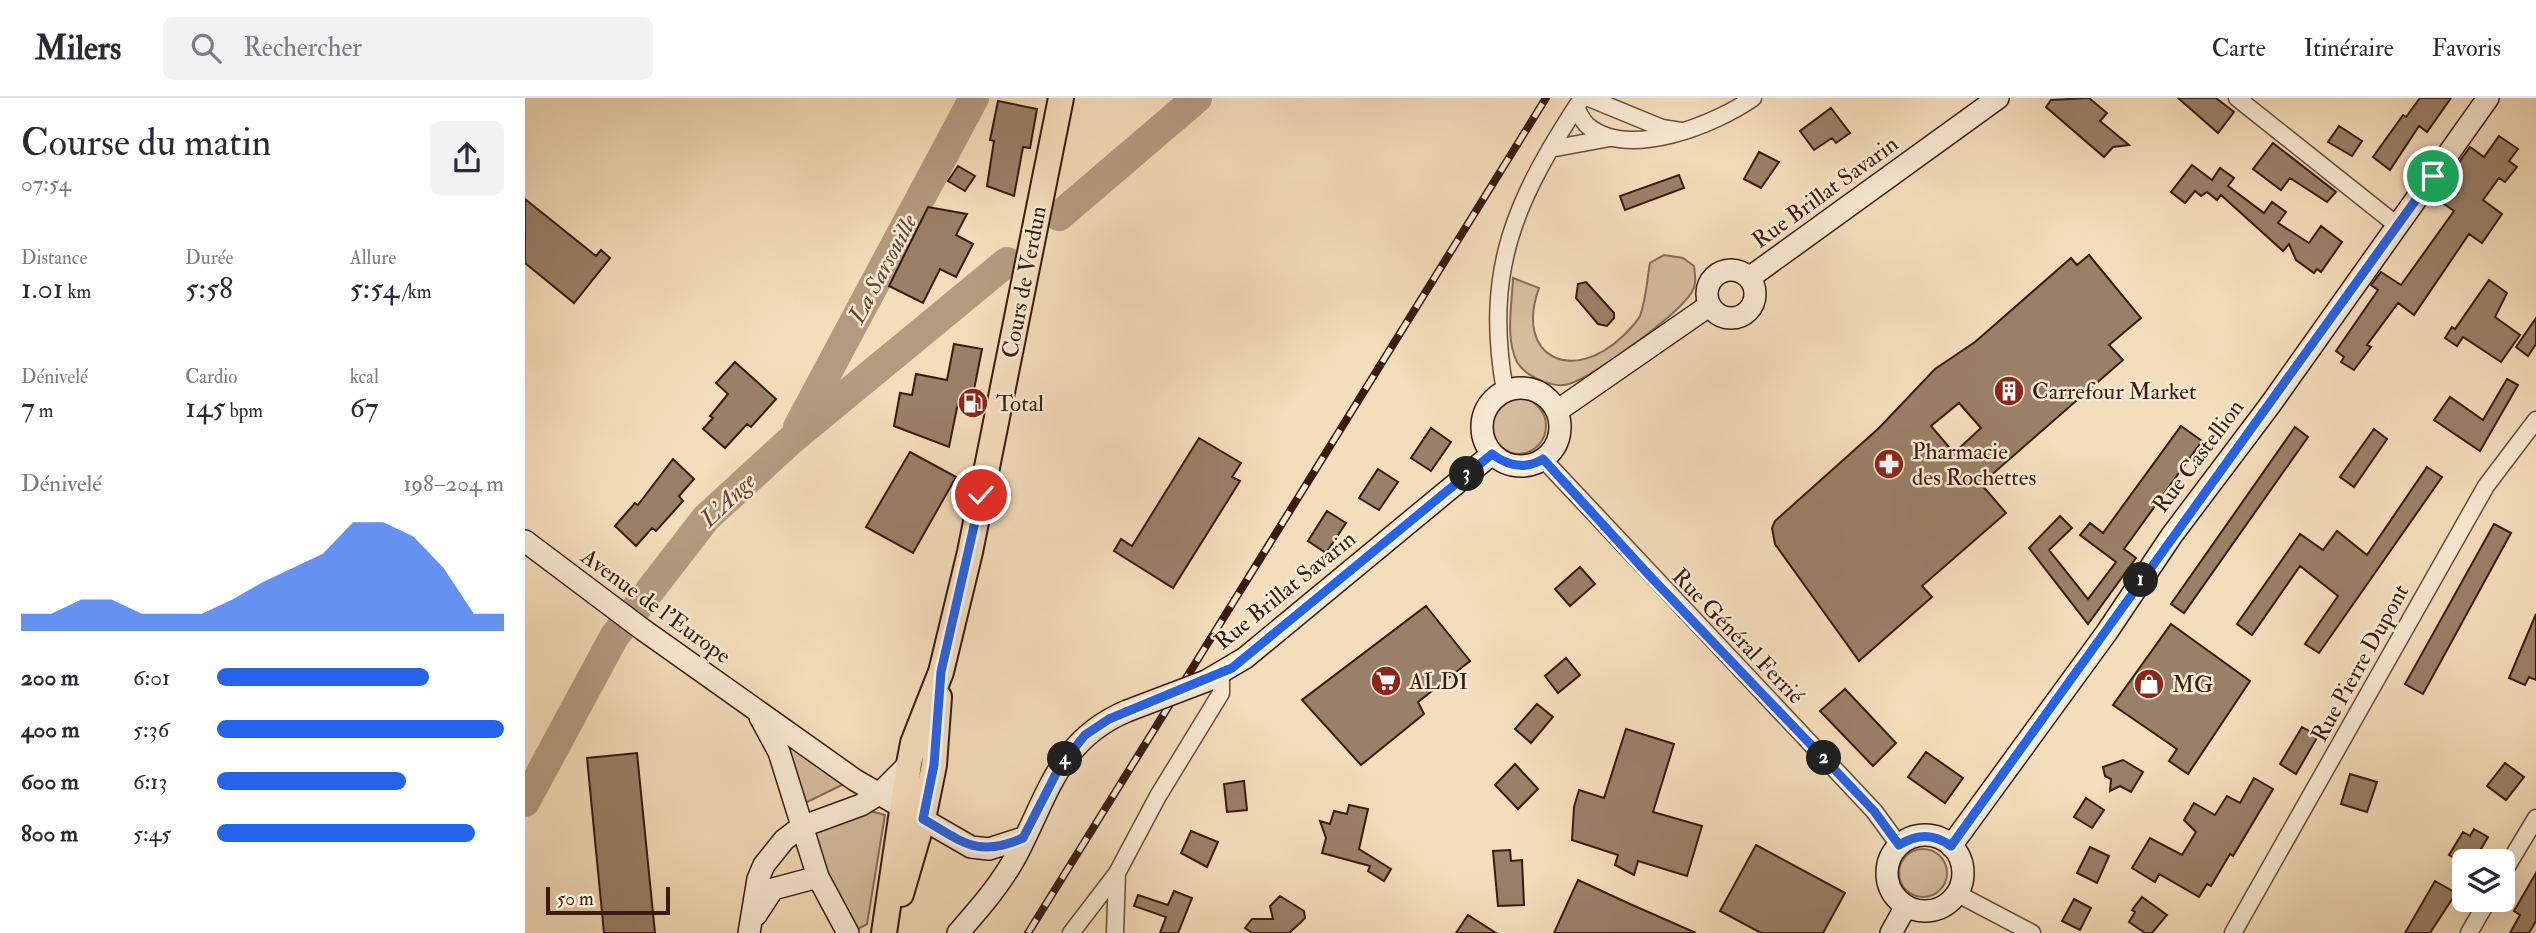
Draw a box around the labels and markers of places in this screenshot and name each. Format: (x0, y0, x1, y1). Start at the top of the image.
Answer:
pin (2403, 146, 2463, 206)
building icon: Carrefour Market (1992, 374, 2026, 408)
place label: Carrefour Market (2032, 377, 2196, 406)
fuel station icon: Total (956, 386, 990, 420)
place label: Total (996, 389, 1044, 418)
place label: Pharmacie des Rochettes (1912, 437, 2036, 492)
pharmacy icon: Pharmacie des Rochettes (1872, 447, 1906, 481)
pin: 3 (1450, 456, 1485, 492)
pin (951, 465, 1011, 525)
pin: 1 (2123, 562, 2159, 598)
supermarket icon: ALDI (1369, 664, 1403, 698)
place label: ALDI (1408, 667, 1468, 696)
shop icon: MG (2132, 667, 2166, 701)
place label: MG (2172, 670, 2213, 699)
pin: 2 (1807, 740, 1841, 776)
pin: 4 (1047, 742, 1083, 776)

